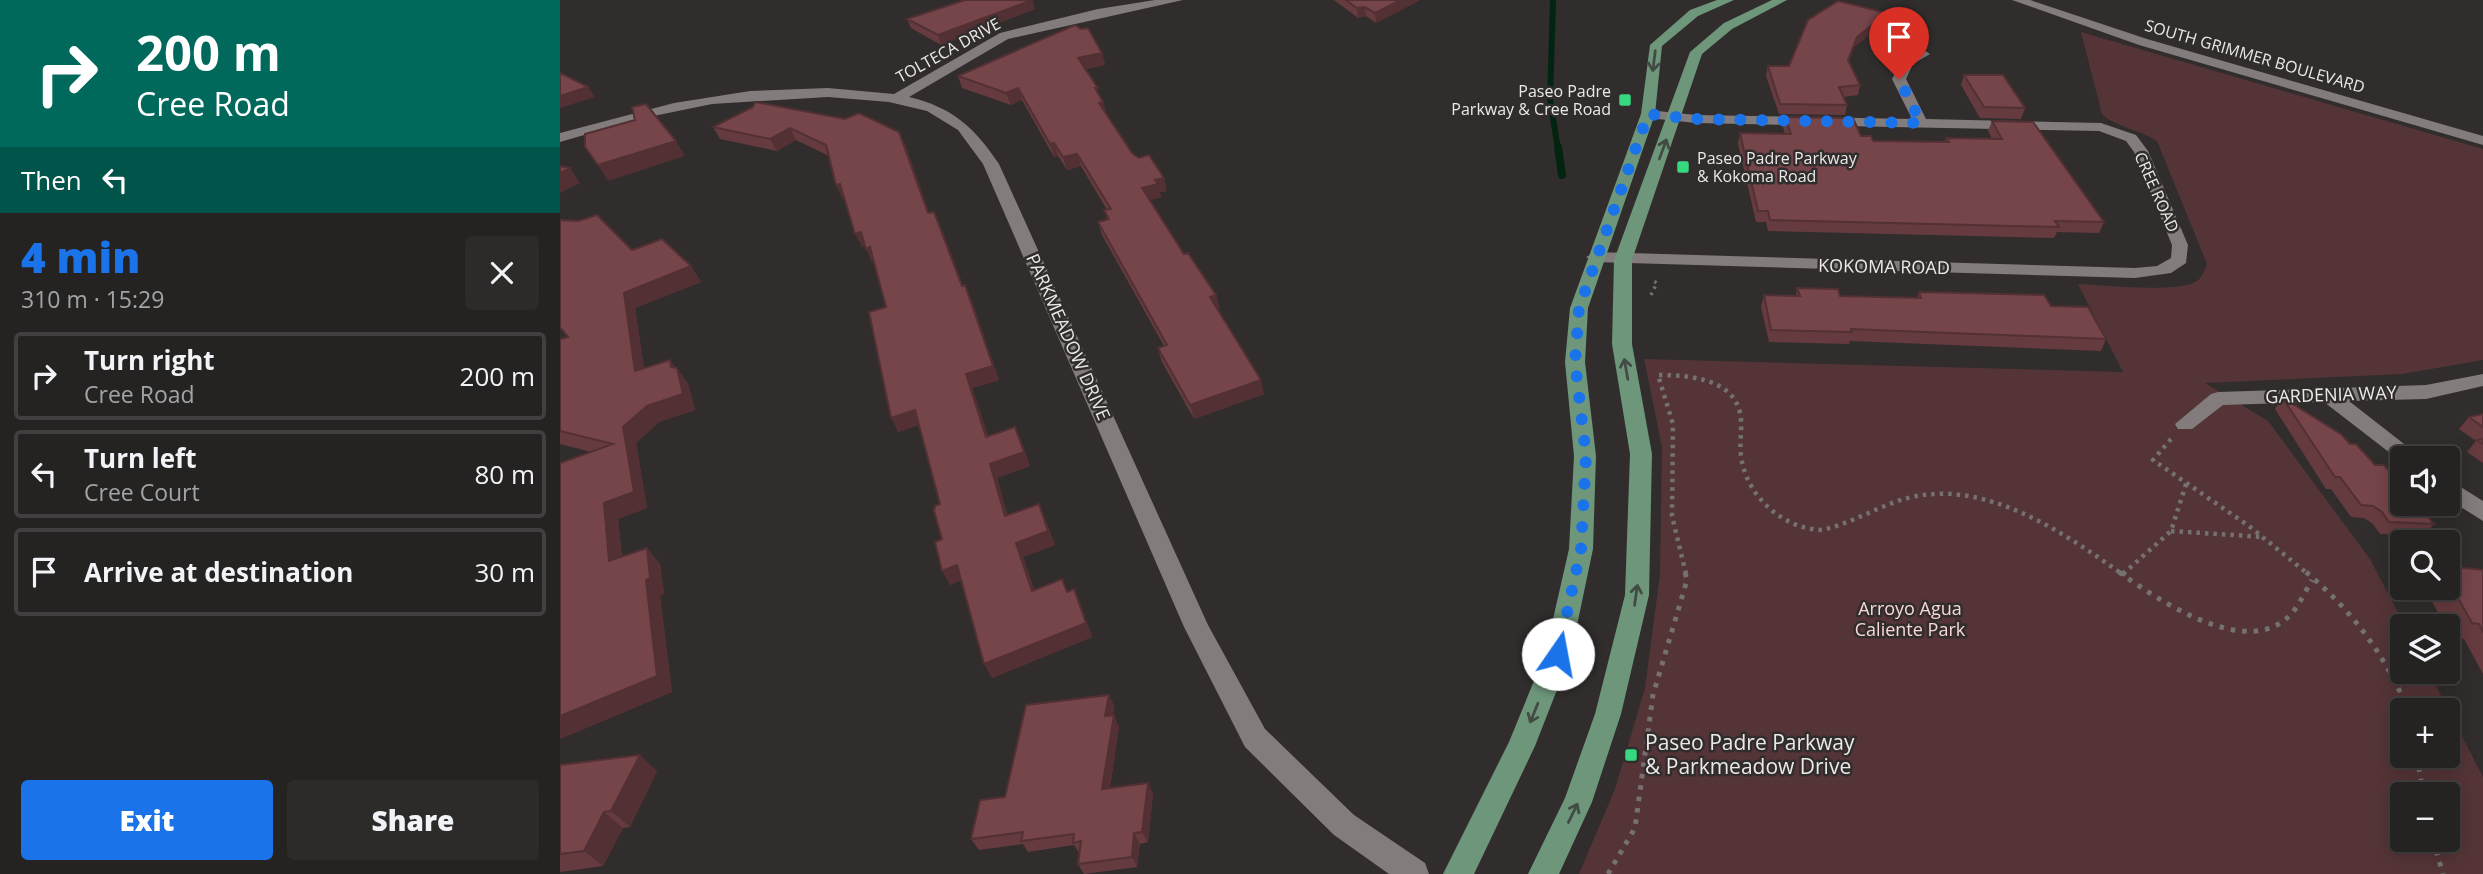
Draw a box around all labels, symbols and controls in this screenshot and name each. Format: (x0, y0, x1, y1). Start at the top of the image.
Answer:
pin (1869, 7, 1929, 79)
street label: TOLTECA DRIVE (892, 12, 1004, 88)
street label: SOUTH GRIMMER BOULEVARD (2142, 14, 2368, 98)
icon: arrive (1880, 18, 1918, 56)
text: 200 m (136, 19, 281, 85)
icon: right (21, 28, 112, 119)
one-way arrow (1648, 50, 1661, 72)
place label: Paseo Padre Parkway & Cree Road (1451, 80, 1611, 120)
text: Cree Road (136, 82, 290, 125)
marker: Paseo Padre Parkway & Cree Road (1617, 92, 1633, 108)
one-way arrow (1658, 138, 1670, 160)
place label: Paseo Padre Parkway & Kokoma Road (1697, 147, 1858, 187)
street label: CREE ROAD (2129, 148, 2185, 236)
marker: Paseo Padre Parkway & Kokoma Road (1675, 159, 1691, 175)
icon: left (96, 161, 134, 199)
text: Then (21, 162, 82, 198)
text: 4 min (21, 228, 140, 285)
button: close (465, 236, 539, 310)
street label: PARKMEADOW DRIVE (1021, 249, 1117, 424)
street label: KOKOMA ROAD (1818, 253, 1950, 279)
text: 310 m · 15:29 (21, 283, 164, 315)
text: Turn right (84, 342, 215, 378)
icon: right (25, 357, 63, 395)
text: 200 m (460, 358, 535, 394)
one-way arrow (1619, 358, 1632, 381)
text: Cree Road (84, 378, 195, 410)
street label: GARDENIA WAY (2265, 380, 2398, 408)
text: Turn left (84, 440, 196, 476)
map controls (2390, 446, 2460, 852)
button: sound (2390, 446, 2460, 516)
icon: left (25, 455, 63, 493)
text: 80 m (474, 456, 535, 492)
text: Cree Court (84, 476, 200, 508)
button: search (2390, 530, 2460, 600)
icon: arrive (25, 553, 63, 591)
text: Arrive at destination (84, 554, 353, 590)
text: 30 m (474, 554, 535, 590)
one-way arrow (1630, 584, 1643, 607)
park label: Arroyo Agua Caliente Park (1855, 596, 1966, 641)
button: layers (2390, 614, 2460, 684)
position arrow (1521, 617, 1595, 691)
button: + (2390, 698, 2460, 768)
one-way arrow (1527, 702, 1540, 724)
place label: Paseo Padre Parkway & Parkmeadow Drive (1645, 728, 1855, 780)
marker: Paseo Padre Parkway & Parkmeadow Drive (1623, 747, 1639, 763)
button: Exit (21, 780, 273, 860)
button: Share (287, 780, 539, 860)
button: − (2390, 782, 2460, 852)
one-way arrow (1567, 803, 1581, 824)

